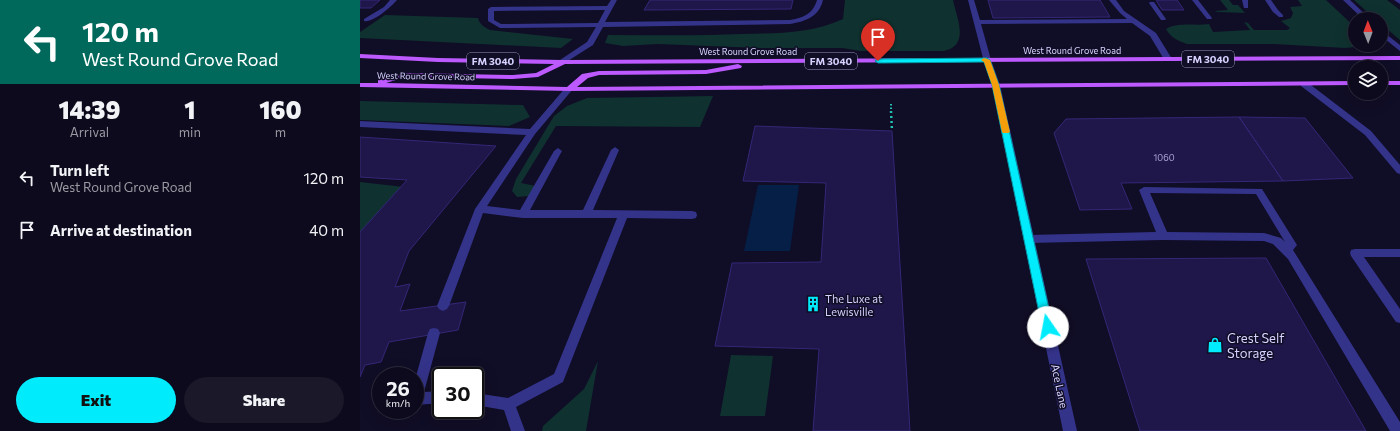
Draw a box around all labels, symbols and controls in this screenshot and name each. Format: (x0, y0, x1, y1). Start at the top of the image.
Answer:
north arrow (1348, 12, 1388, 52)
map controls (1348, 12, 1388, 100)
text: 120 m (82, 14, 159, 48)
icon: left (16, 16, 68, 68)
pin (861, 20, 895, 61)
icon: arrive (867, 26, 889, 48)
street label: West Round Grove Road (1023, 45, 1121, 56)
street label: West Round Grove Road (699, 46, 797, 57)
text: West Round Grove Road (82, 48, 278, 70)
road number: FM 3040 (1182, 51, 1234, 67)
road number: FM 3040 (467, 53, 519, 69)
road number: FM 3040 (805, 53, 857, 69)
button: layers (1348, 60, 1388, 100)
street label: West Round Grove Road (377, 70, 475, 82)
text: 14:39 (58, 95, 120, 124)
text: 1 (184, 95, 195, 124)
text: 160 (259, 95, 302, 124)
text: Arrival (70, 124, 109, 140)
text: min (179, 124, 201, 140)
text: m (275, 124, 286, 140)
house number: 1060 (1153, 152, 1175, 163)
text: Turn left (50, 161, 109, 179)
icon: left (16, 167, 38, 189)
text: 120 m (304, 169, 344, 187)
text: West Round Grove Road (50, 179, 192, 195)
icon: arrive (16, 219, 38, 241)
text: Arrive at destination (50, 221, 192, 239)
text: 40 m (309, 221, 344, 239)
place label: The Luxe at Lewisville (825, 292, 883, 318)
building icon: The Luxe at Lewisville (804, 295, 822, 313)
position arrow (1027, 306, 1069, 348)
place label: Crest Self Storage (1227, 330, 1285, 361)
shop icon: Crest Self Storage (1206, 336, 1224, 354)
street label: Ace Lane (1049, 363, 1071, 409)
speed limit sign: 30 (432, 367, 484, 419)
text: 26 (386, 376, 410, 400)
button: Exit (16, 377, 176, 423)
button: Share (184, 377, 344, 423)
text: km/h (386, 397, 410, 409)

